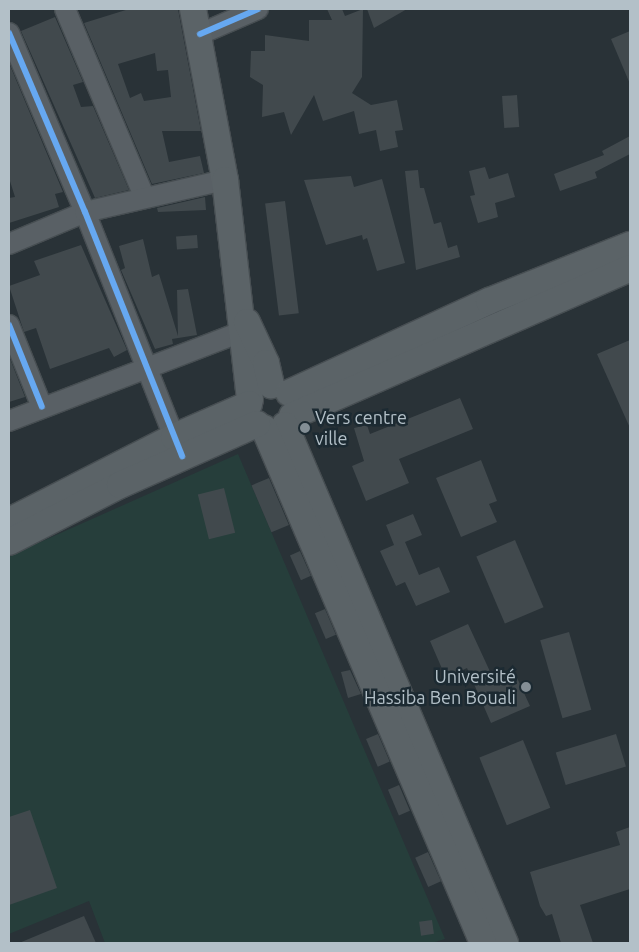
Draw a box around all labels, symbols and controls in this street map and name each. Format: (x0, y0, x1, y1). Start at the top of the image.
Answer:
place label: Vers centre ville (315, 407, 407, 449)
marker: Vers centre ville (299, 422, 311, 434)
place label: Université Hassiba Ben Bouali (364, 666, 516, 709)
marker: Université Hassiba Ben Bouali (520, 681, 532, 693)

